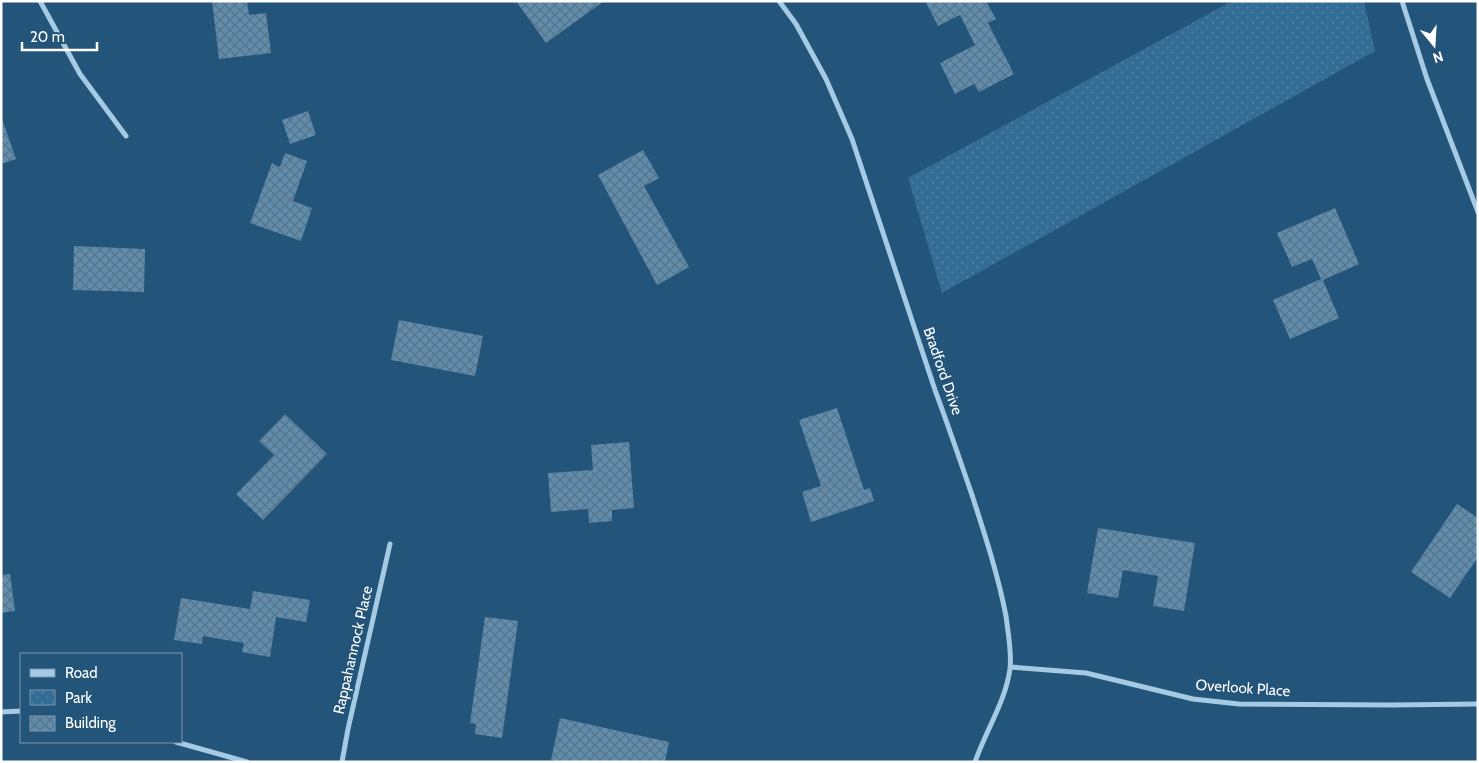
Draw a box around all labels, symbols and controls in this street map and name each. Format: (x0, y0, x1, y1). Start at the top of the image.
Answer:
scale bar (22, 20, 98, 52)
north arrow (1409, 20, 1459, 70)
text: 20 m (30, 28, 65, 46)
text: N (1431, 47, 1446, 67)
street label: Bradford Drive (920, 325, 967, 418)
street label: Rappahannock Place (329, 584, 377, 716)
legend (20, 653, 182, 743)
text: Road (65, 664, 98, 682)
street label: Overlook Place (1195, 676, 1291, 700)
text: Park (65, 689, 92, 707)
text: Building (65, 714, 116, 732)

